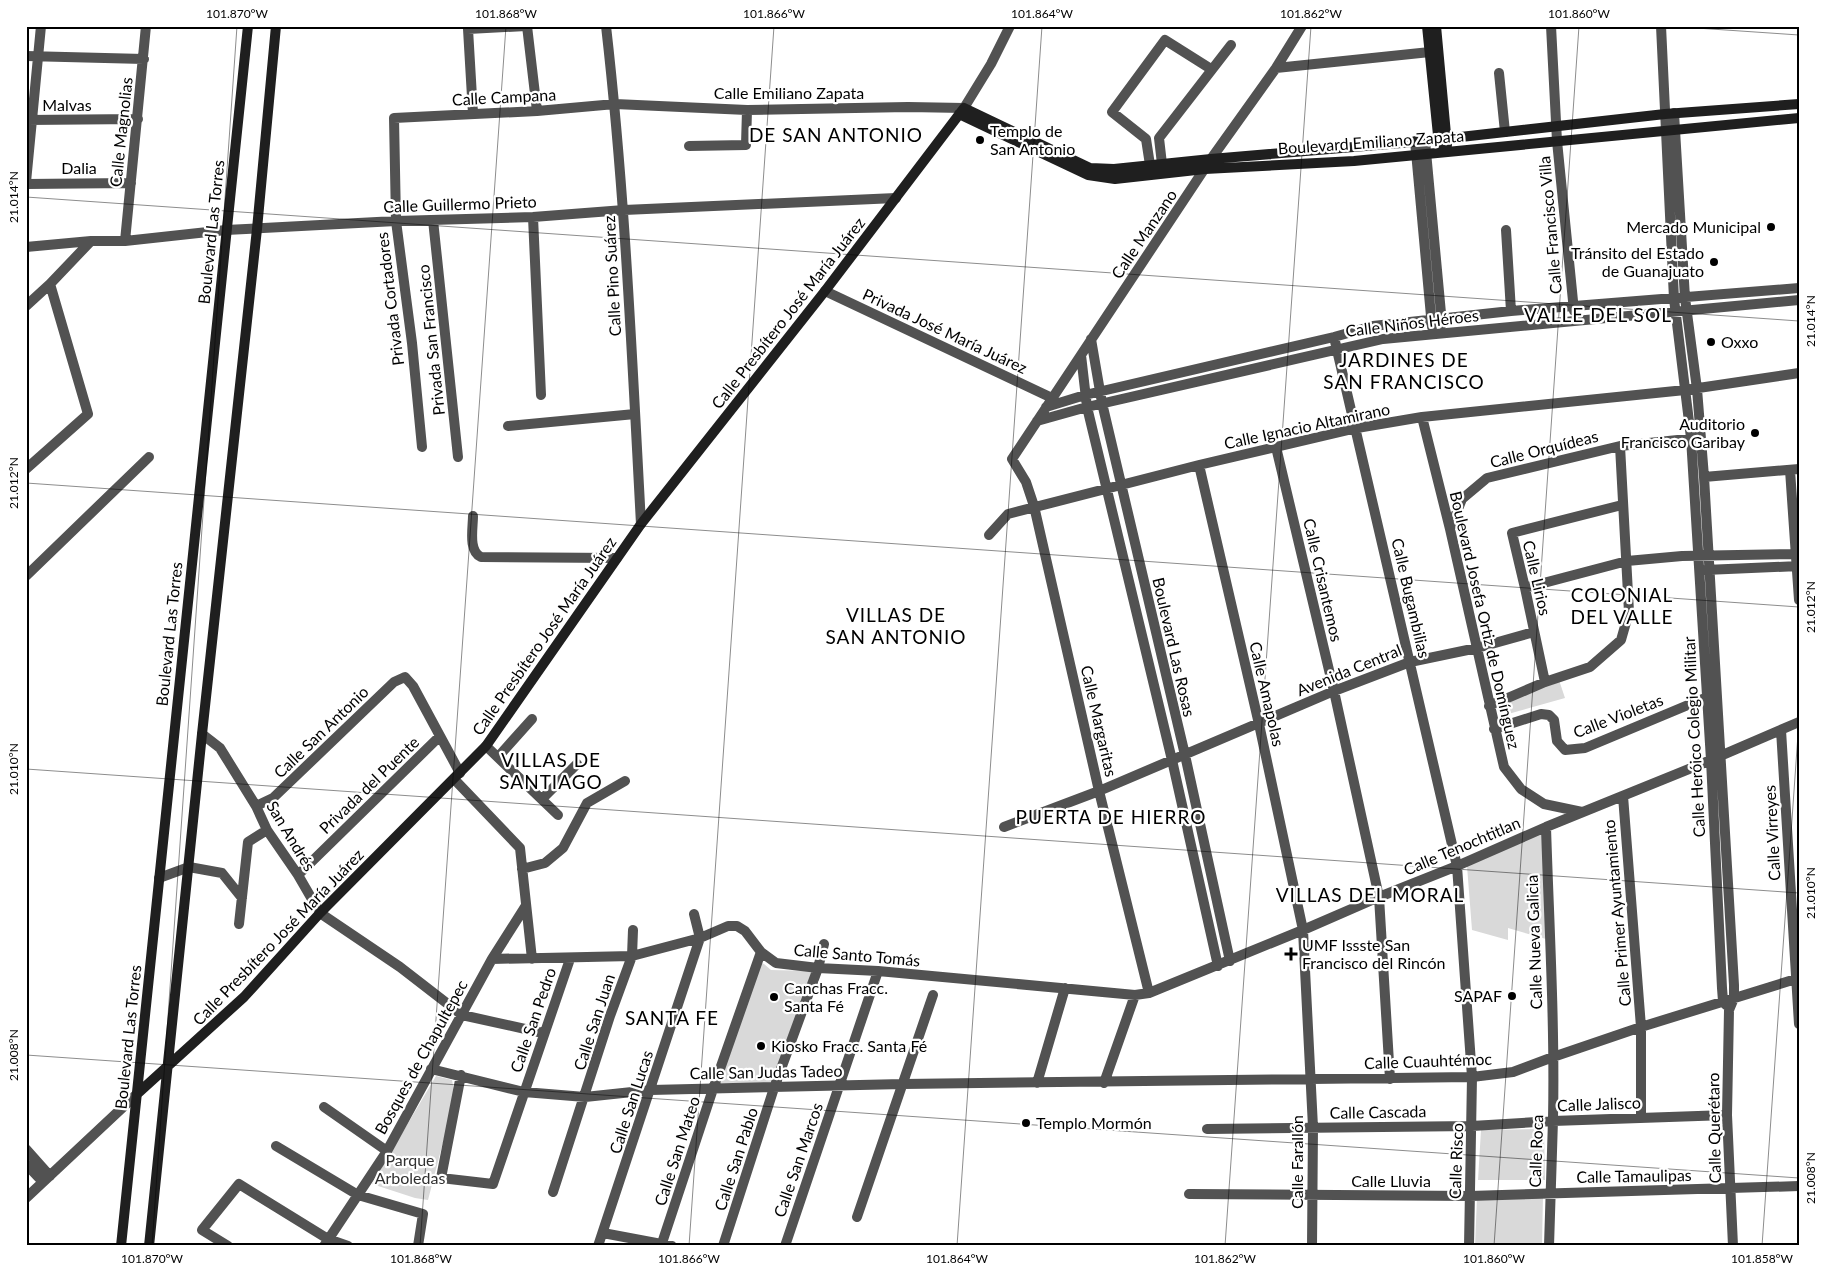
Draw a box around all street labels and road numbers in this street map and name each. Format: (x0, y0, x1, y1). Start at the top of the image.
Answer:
street label: Calle Magnolias (105, 76, 136, 188)
street label: Calle Emiliano Zapata (714, 83, 864, 102)
street label: Calle Campana (451, 84, 557, 109)
street label: Malvas (42, 95, 92, 114)
street label: Boulevard Emiliano Zapata (1277, 126, 1465, 157)
street label: Calle Francisco Villa (1534, 155, 1565, 295)
street label: Dalia (61, 158, 97, 177)
street label: Boulevard Las Torres (193, 159, 228, 305)
street label: Calle Manzano (1107, 186, 1180, 282)
street label: Calle Guillermo Prieto (383, 191, 537, 216)
street label: Calle Presbítero José María Juárez (707, 213, 868, 412)
street label: Calle Pino Suárez (599, 215, 624, 337)
street label: Privada Cortadores (372, 231, 407, 367)
street label: Privada San Francisco (413, 264, 448, 416)
street label: Privada José María Juárez (860, 284, 1030, 377)
street label: Calle Niños Héroes (1344, 305, 1480, 340)
street label: Calle Ignacio Altamirano (1222, 399, 1392, 452)
street label: Calle Orquídeas (1488, 426, 1600, 471)
street label: Boulevard Josefa Ortiz de Domínguez (1447, 489, 1524, 751)
street label: Calle Crisantemos (1300, 516, 1347, 643)
street label: Calle Presbítero José María Juárez (468, 533, 620, 738)
street label: Calle Bugambilias (1388, 536, 1435, 660)
street label: Calle Lirios (1520, 538, 1555, 617)
street label: Boulevard Las Torres (151, 561, 186, 707)
street label: Boulevard Las Rosas (1149, 575, 1200, 718)
street label: Calle Heróico Colegio Militar (1679, 636, 1708, 838)
street label: Calle Amapolas (1246, 640, 1289, 748)
street label: Avenida Central (1294, 640, 1404, 699)
street label: Calle Margaritas (1077, 663, 1122, 778)
street label: Calle San Antonio (269, 682, 372, 782)
street label: Calle Violetas (1570, 690, 1665, 741)
street label: Privada del Puente (315, 732, 422, 837)
street label: Calle Virreyes (1760, 785, 1783, 881)
street label: San Andrés (263, 797, 320, 874)
street label: Calle Tenochtitlan (1401, 812, 1523, 879)
street label: Calle Primer Ayuntamiento (1599, 819, 1634, 1007)
street label: Calle Presbítero José María Juárez (188, 845, 367, 1029)
street label: Calle Nueva Galicia (1522, 874, 1545, 1010)
street label: Calle Santo Tomás (793, 940, 921, 970)
street label: Boulevard Las Torres (110, 964, 145, 1110)
street label: Calle San Pedro (506, 965, 559, 1075)
street label: Calle San Juan (569, 971, 618, 1072)
street label: Bosques de Chapultepec (370, 976, 471, 1137)
street label: Calle San Lucas (605, 1048, 656, 1156)
street label: Calle Cuauhtémoc (1364, 1049, 1493, 1072)
street label: Calle San Judas Tadeo (689, 1061, 843, 1082)
street label: Calle Querétaro (1703, 1072, 1724, 1184)
street label: Calle Jalisco (1557, 1093, 1641, 1114)
street label: Calle San Mateo (650, 1094, 703, 1208)
street label: Calle San Marcos (769, 1100, 826, 1220)
street label: Calle Cascada (1329, 1101, 1427, 1122)
street label: Calle San Pablo (710, 1105, 761, 1213)
street label: Calle Roca (1525, 1114, 1546, 1188)
street label: Calle Farallón (1287, 1115, 1306, 1209)
street label: Calle Risco (1445, 1123, 1466, 1199)
street label: Calle Tamaulipas (1576, 1165, 1692, 1186)
street label: Calle Lluvia (1351, 1171, 1431, 1190)

